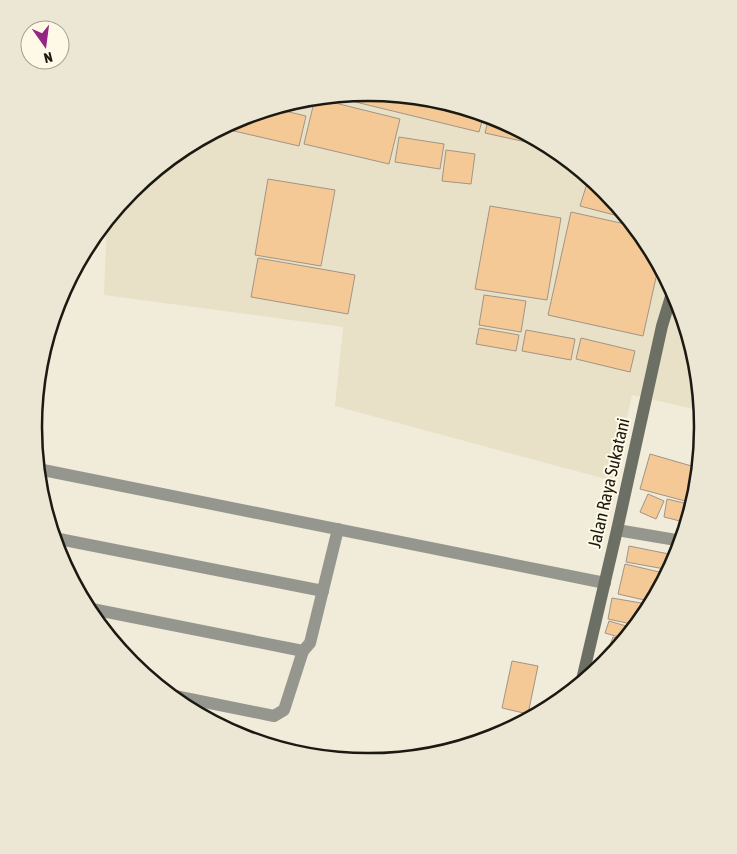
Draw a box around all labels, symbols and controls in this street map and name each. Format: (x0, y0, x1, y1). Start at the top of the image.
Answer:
north arrow (20, 20, 70, 70)
text: N (42, 49, 54, 66)
street label: Jalan Raya Sukatani (583, 416, 634, 550)

